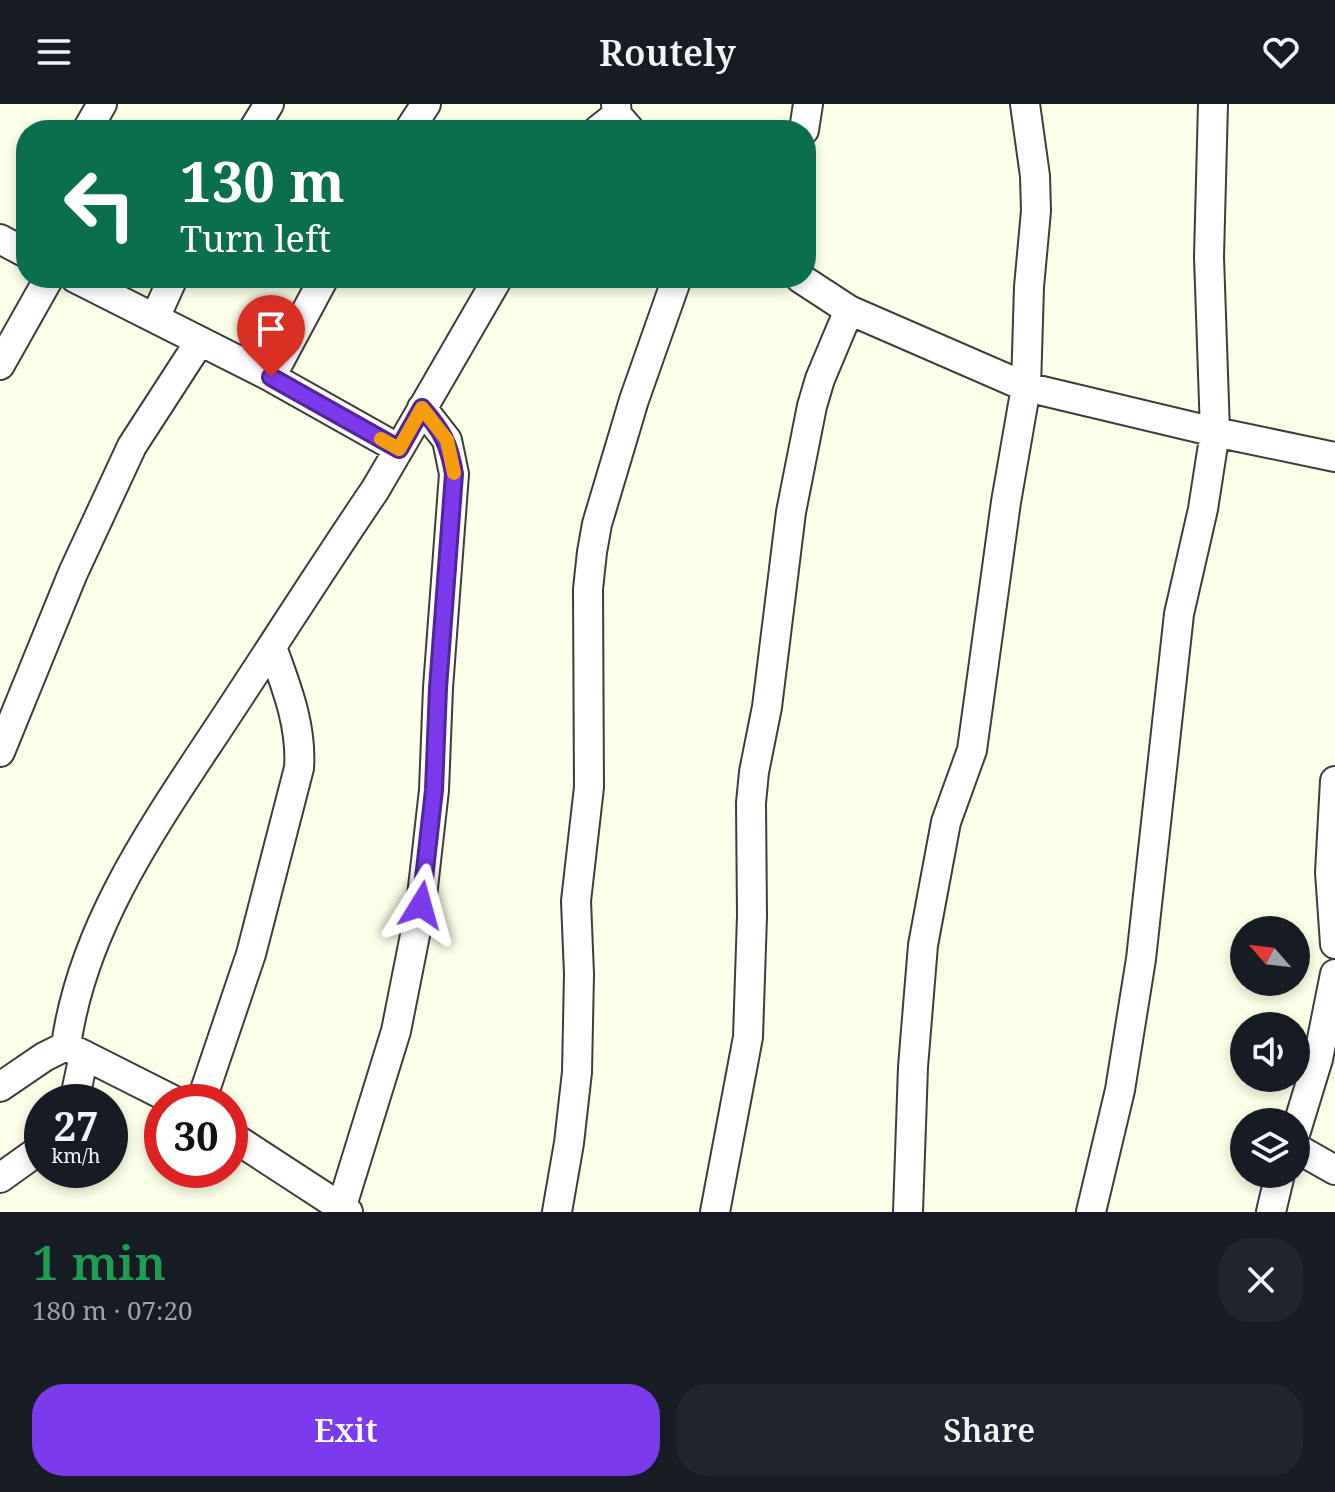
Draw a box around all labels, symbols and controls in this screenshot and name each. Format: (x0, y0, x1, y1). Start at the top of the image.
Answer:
text: Routely (599, 28, 736, 77)
icon: menu (32, 30, 76, 74)
icon: heart (1259, 30, 1303, 74)
text: 130 m (180, 142, 345, 218)
icon: left (48, 152, 152, 256)
text: Turn left (180, 214, 331, 263)
pin (237, 295, 305, 377)
icon: arrive (249, 307, 293, 351)
position arrow (379, 863, 463, 947)
north arrow (1230, 916, 1310, 996)
map controls (1230, 916, 1310, 1188)
button: sound (1230, 1012, 1310, 1092)
speed limit sign: 30 (144, 1084, 248, 1188)
text: 27 (53, 1098, 99, 1153)
button: layers (1230, 1108, 1310, 1188)
text: km/h (51, 1142, 101, 1169)
text: 1 min (32, 1229, 166, 1294)
button: close (1219, 1238, 1303, 1322)
text: 180 m · 07:20 (32, 1292, 193, 1328)
button: Exit (32, 1384, 660, 1476)
button: Share (676, 1384, 1303, 1476)

